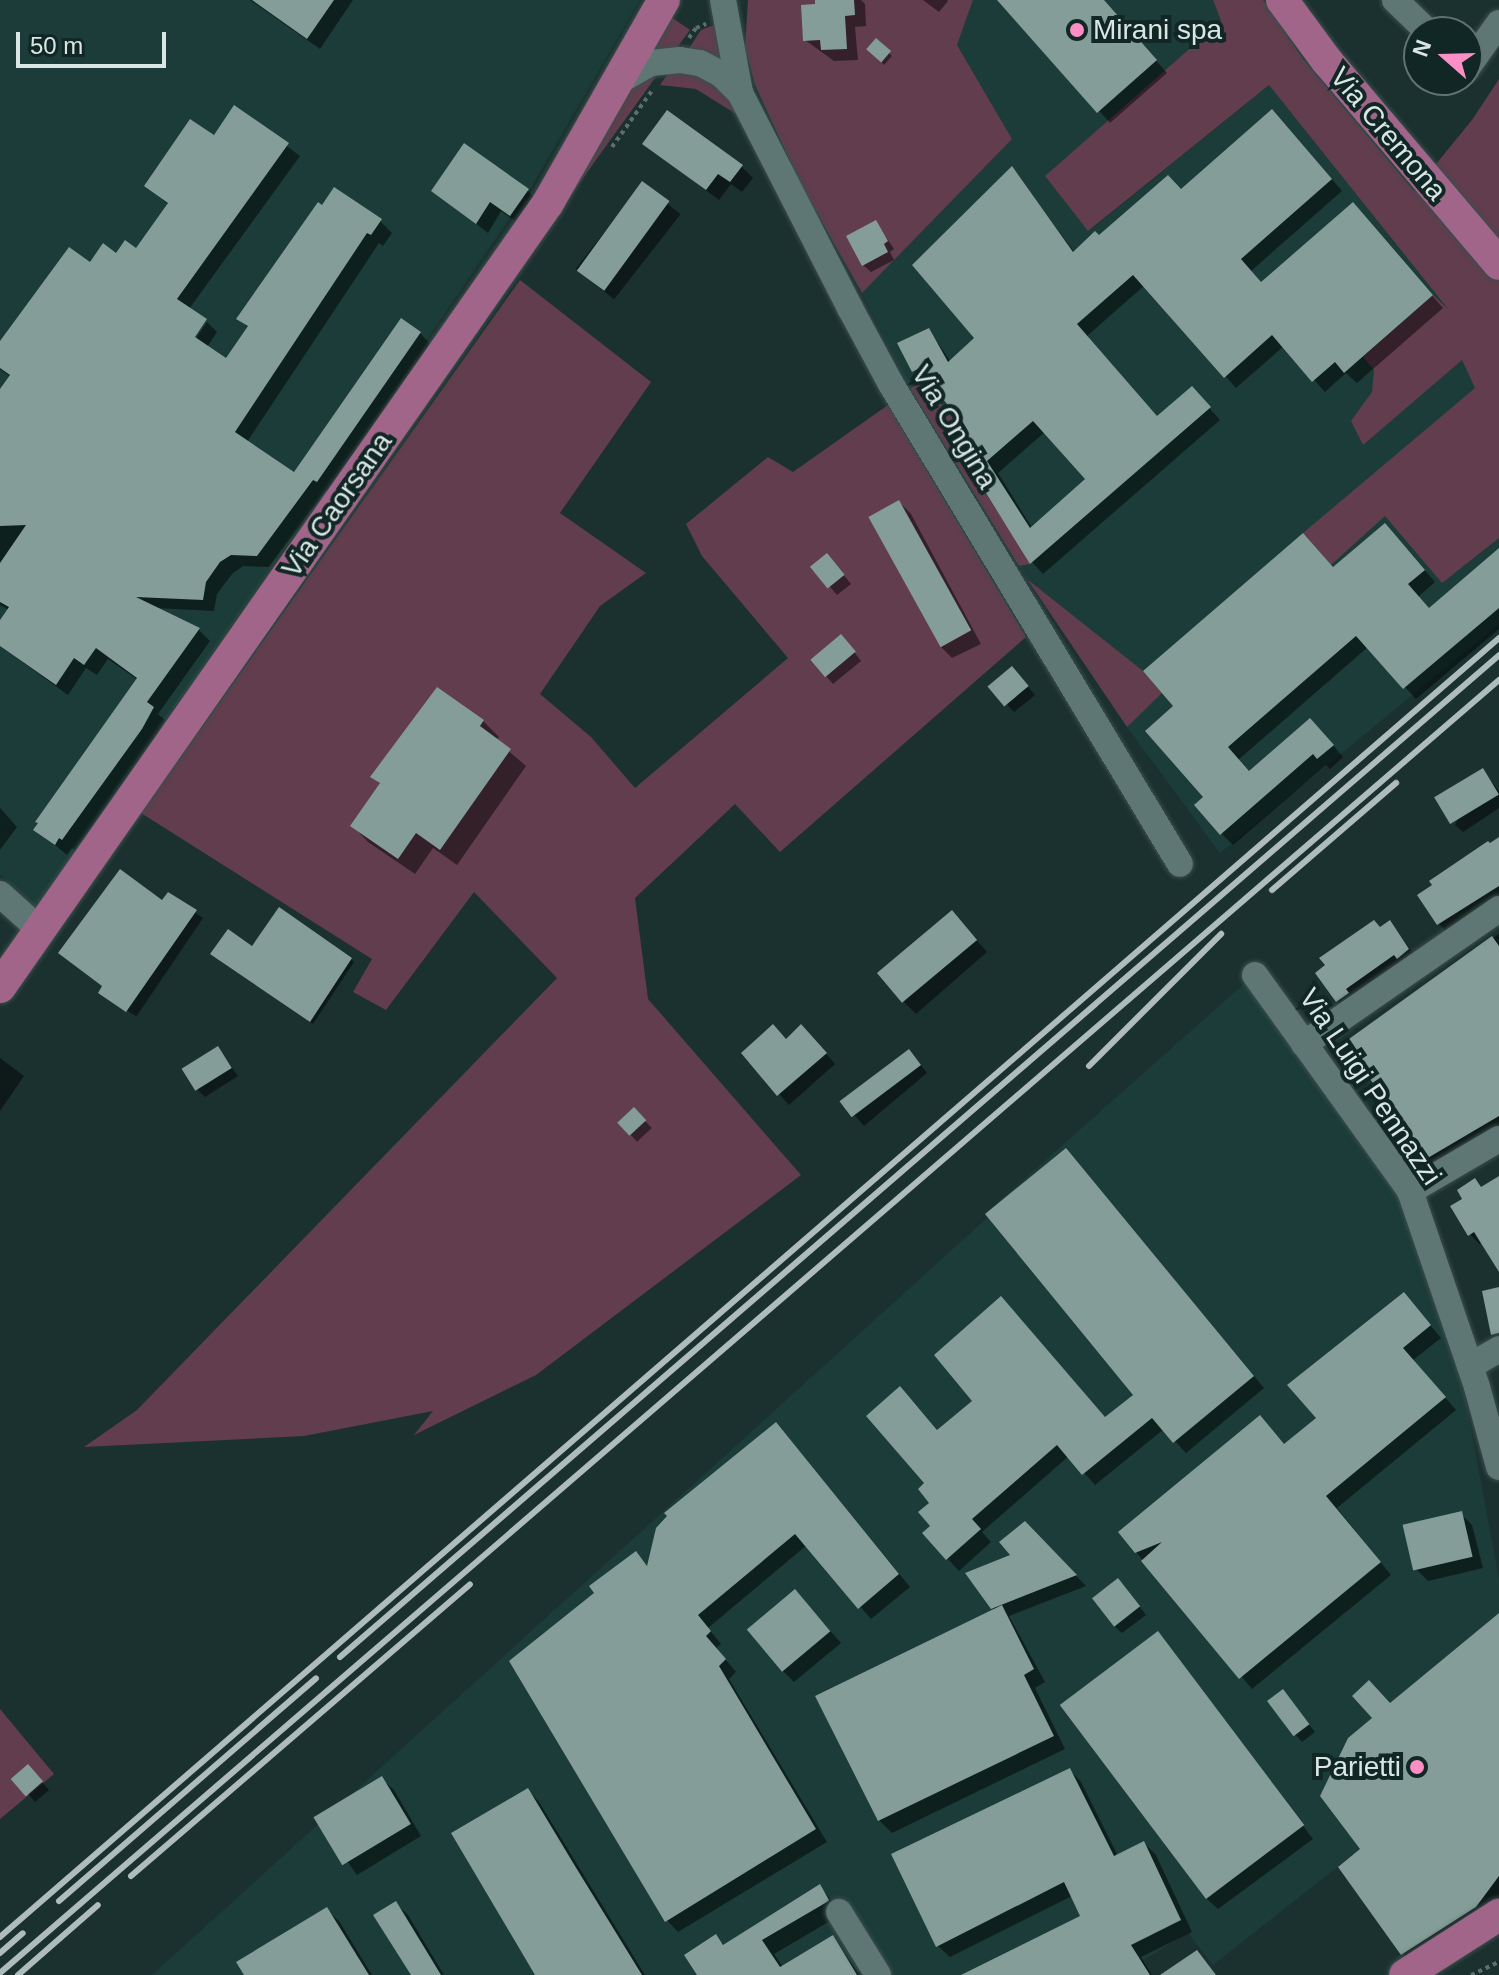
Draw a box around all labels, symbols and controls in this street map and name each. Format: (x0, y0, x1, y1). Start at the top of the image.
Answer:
place label: Mirani spa (1093, 13, 1222, 47)
scale bar (20, 16, 170, 66)
north arrow (1403, 16, 1483, 96)
marker: Mirani spa (1068, 21, 1086, 39)
text: 50 m (30, 32, 83, 59)
text: N (1407, 37, 1436, 60)
street label: Via Cremona (1323, 61, 1453, 207)
street label: Via Ongina (904, 359, 1004, 495)
street label: Via Caorsana (275, 426, 399, 584)
street label: Via Luigi Pennazzi (1292, 982, 1448, 1192)
place label: Parietti (1314, 1750, 1401, 1784)
marker: Parietti (1408, 1758, 1426, 1776)

